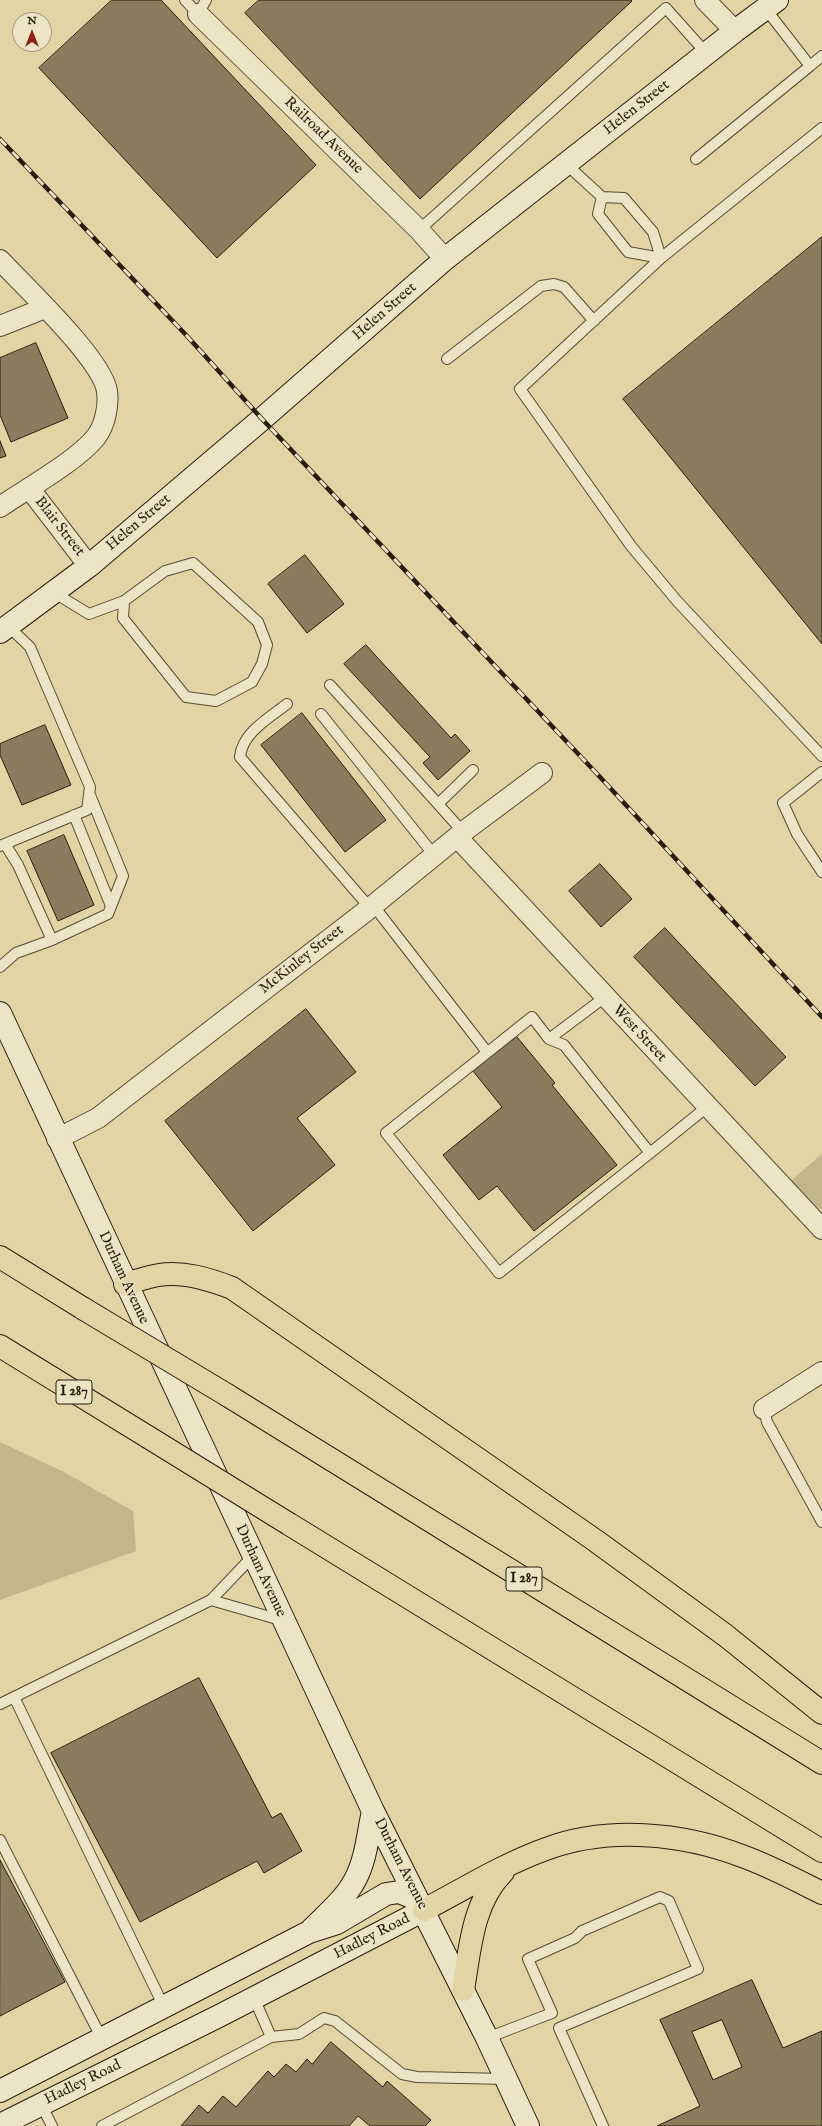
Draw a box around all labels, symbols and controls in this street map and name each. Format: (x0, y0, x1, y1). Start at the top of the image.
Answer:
north arrow (12, 12, 52, 52)
text: N (27, 14, 37, 28)
street label: Helen Street (600, 77, 674, 139)
street label: Railroad Avenue (280, 94, 366, 178)
street label: Helen Street (349, 279, 421, 345)
street label: Helen Street (103, 491, 175, 555)
street label: Blair Street (30, 494, 88, 560)
street label: McKinley Street (256, 922, 348, 998)
street label: West Street (608, 1002, 670, 1066)
street label: Durham Avenue (94, 1229, 152, 1327)
road number: I 287 (56, 1380, 92, 1404)
street label: Durham Avenue (231, 1522, 289, 1620)
road number: I 287 (506, 1567, 542, 1591)
street label: Durham Avenue (369, 1815, 431, 1913)
street label: Hadley Road (331, 1910, 413, 1964)
street label: Hadley Road (42, 2057, 124, 2109)

